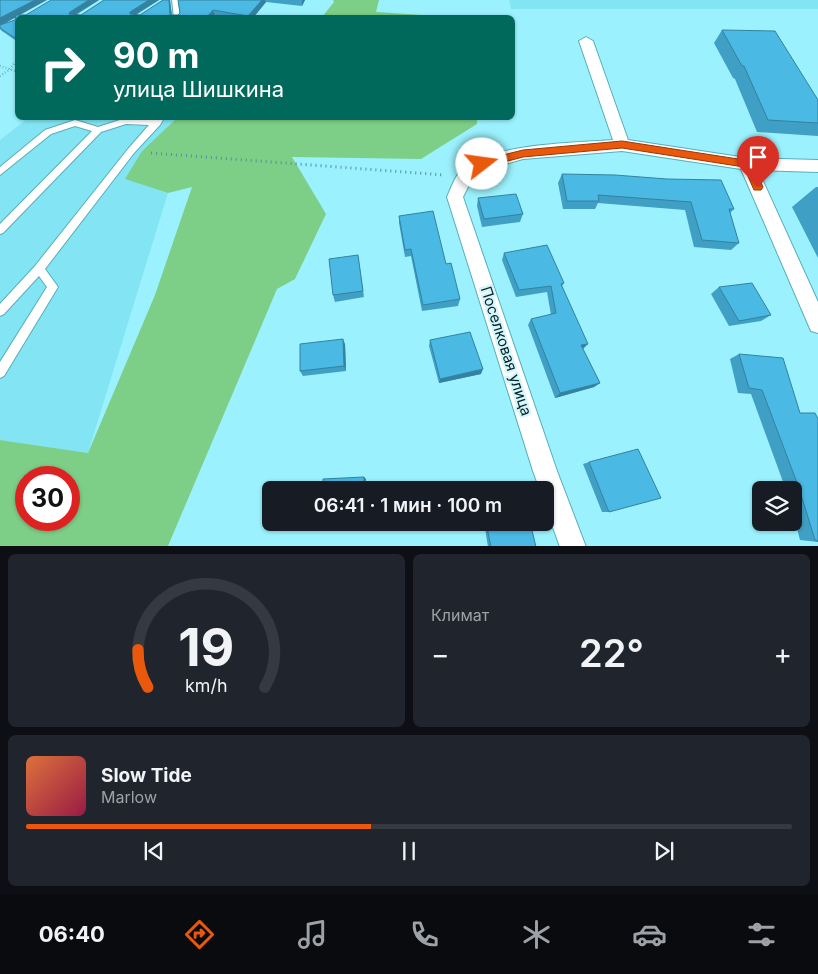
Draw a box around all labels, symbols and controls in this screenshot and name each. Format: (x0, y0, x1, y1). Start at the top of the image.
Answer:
text: 90 m (113, 34, 200, 76)
icon: right (30, 35, 95, 100)
text: улица Шишкина (113, 76, 284, 102)
pin (737, 136, 779, 187)
position arrow (455, 137, 507, 189)
icon: arrive (744, 143, 772, 171)
street label: Поселковая улица (477, 284, 536, 418)
speed limit sign: 30 (15, 466, 80, 531)
map controls (752, 481, 802, 531)
button: layers (752, 481, 802, 531)
text: 06:41 · 1 мин · 100 m (314, 494, 502, 517)
text: Климат (431, 605, 489, 625)
text: 19 (178, 616, 235, 679)
text: 22° (579, 630, 644, 676)
text: − (431, 637, 450, 671)
text: + (773, 637, 792, 671)
text: km/h (185, 675, 228, 696)
text: Slow Tide (101, 764, 192, 787)
text: Marlow (101, 787, 157, 807)
icon: previous (140, 837, 168, 865)
icon: pause (395, 837, 423, 865)
icon: next (650, 837, 678, 865)
icon: directions (182, 917, 217, 952)
icon: music (295, 917, 330, 952)
icon: phone (407, 917, 442, 952)
icon: climate (519, 917, 554, 952)
icon: car (632, 917, 667, 952)
icon: filters (744, 917, 779, 952)
text: 06:40 (39, 921, 105, 947)

